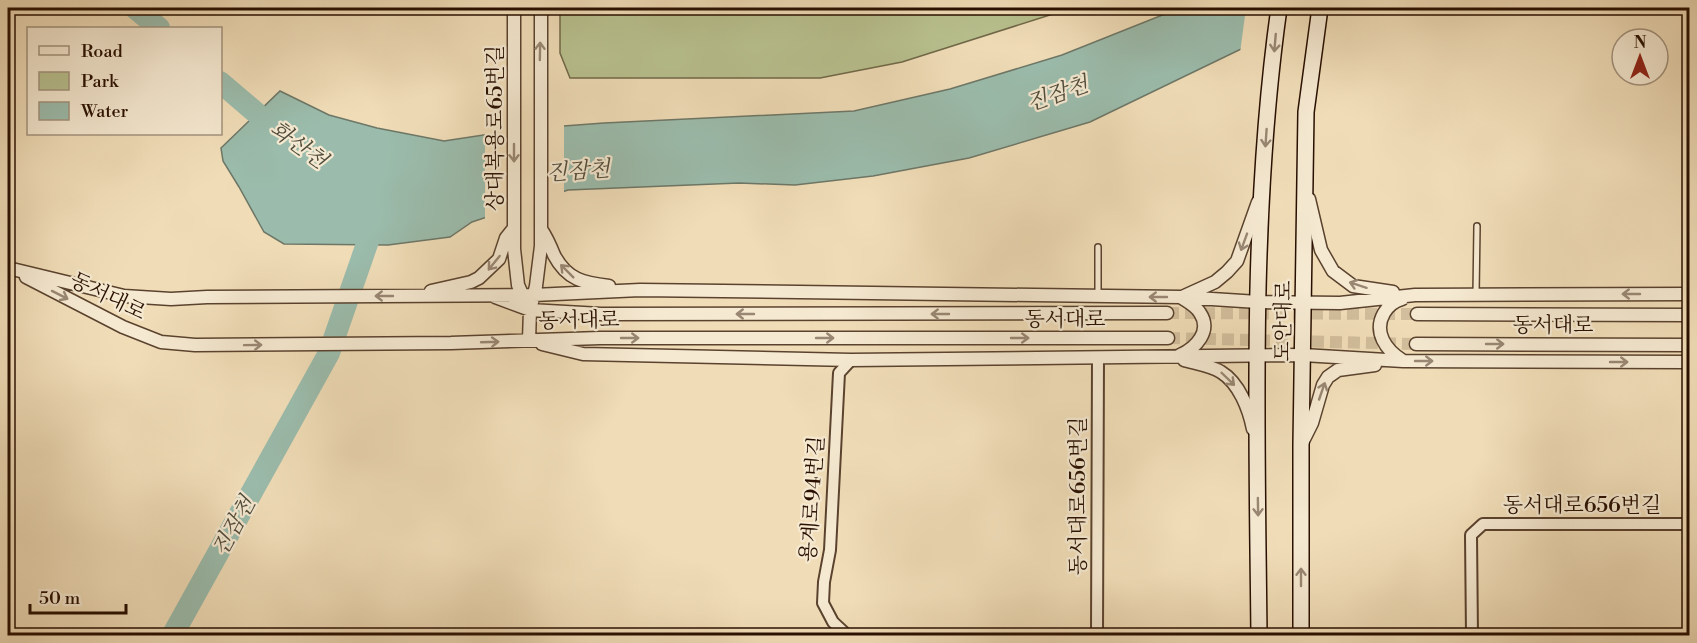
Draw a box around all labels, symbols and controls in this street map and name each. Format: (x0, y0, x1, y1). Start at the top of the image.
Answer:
legend (27, 27, 222, 135)
north arrow (1610, 27, 1670, 87)
one-way arrow (1269, 33, 1280, 53)
text: N (1634, 33, 1647, 53)
text: Road (81, 40, 124, 63)
one-way arrow (535, 41, 546, 61)
street label: 상대복용로65번길 (483, 45, 509, 211)
text: Park (81, 70, 120, 93)
water label: 진잠천 (1023, 71, 1094, 118)
text: Water (80, 100, 129, 123)
water label: 화산천 (264, 116, 333, 176)
one-way arrow (1260, 127, 1271, 147)
one-way arrow (508, 142, 520, 162)
water label: 진잠천 (545, 156, 613, 187)
one-way arrow (1238, 232, 1249, 250)
one-way arrow (487, 255, 500, 271)
one-way arrow (560, 264, 575, 279)
street label: 동서대로 (65, 267, 150, 326)
one-way arrow (1348, 279, 1367, 290)
street label: 도안대로 (1270, 280, 1298, 362)
one-way arrow (1622, 288, 1642, 300)
one-way arrow (51, 290, 69, 301)
one-way arrow (375, 290, 395, 302)
one-way arrow (1148, 291, 1168, 303)
street label: 동서대로 (538, 307, 620, 335)
street label: 동서대로 (1024, 307, 1106, 333)
one-way arrow (736, 308, 756, 320)
one-way arrow (931, 308, 951, 320)
street label: 동서대로 (1512, 313, 1594, 339)
one-way arrow (619, 332, 639, 344)
one-way arrow (814, 332, 834, 344)
one-way arrow (1009, 332, 1029, 344)
one-way arrow (479, 336, 499, 347)
one-way arrow (1485, 338, 1505, 350)
one-way arrow (243, 339, 263, 351)
one-way arrow (1414, 355, 1434, 367)
one-way arrow (1609, 356, 1629, 368)
one-way arrow (1220, 372, 1235, 386)
one-way arrow (1317, 382, 1328, 400)
street label: 동서대로656번길 (1066, 417, 1092, 575)
street label: 용계로94번길 (796, 435, 830, 563)
water label: 진잠천 (207, 491, 262, 561)
street label: 동서대로656번길 (1503, 493, 1661, 519)
one-way arrow (1252, 496, 1264, 516)
one-way arrow (1295, 568, 1307, 588)
scale bar (30, 577, 126, 615)
text: 50 m (39, 587, 81, 610)

